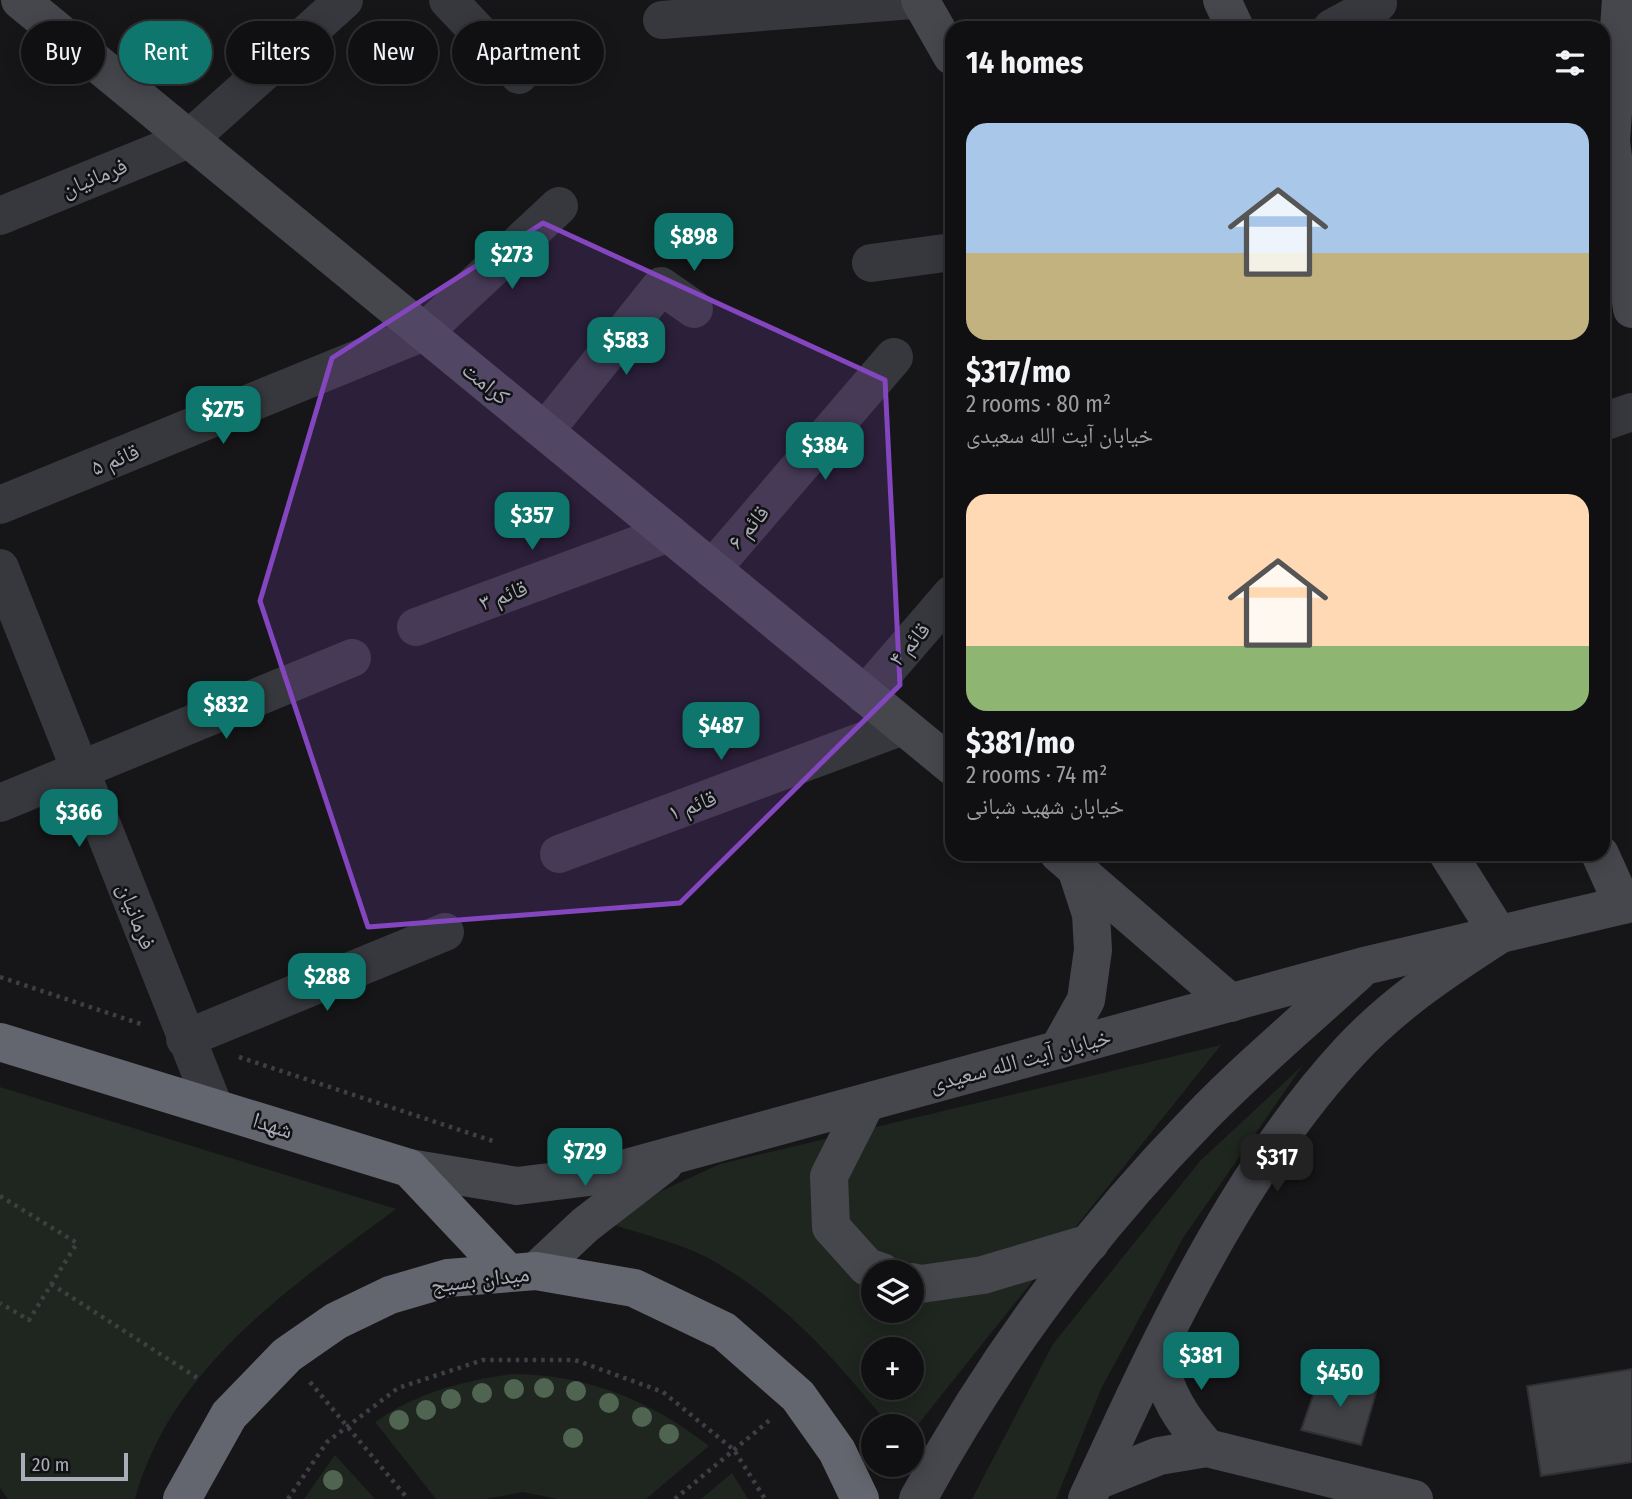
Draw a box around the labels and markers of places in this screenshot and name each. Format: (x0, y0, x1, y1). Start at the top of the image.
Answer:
pin: $898 (653, 214, 735, 273)
pin: $273 (471, 232, 553, 291)
pin: $583 (585, 318, 667, 377)
pin: $275 (182, 386, 264, 446)
pin: $384 (784, 422, 866, 482)
pin: $357 (491, 492, 573, 552)
pin: $832 (185, 682, 267, 741)
pin: $487 (680, 702, 762, 762)
pin: $366 (38, 790, 120, 849)
pin: $288 (286, 954, 368, 1013)
pin: $729 (544, 1128, 626, 1188)
pin: $317 (1236, 1134, 1318, 1194)
pin: $381 (1160, 1332, 1242, 1392)
pin: $450 (1299, 1350, 1381, 1409)

